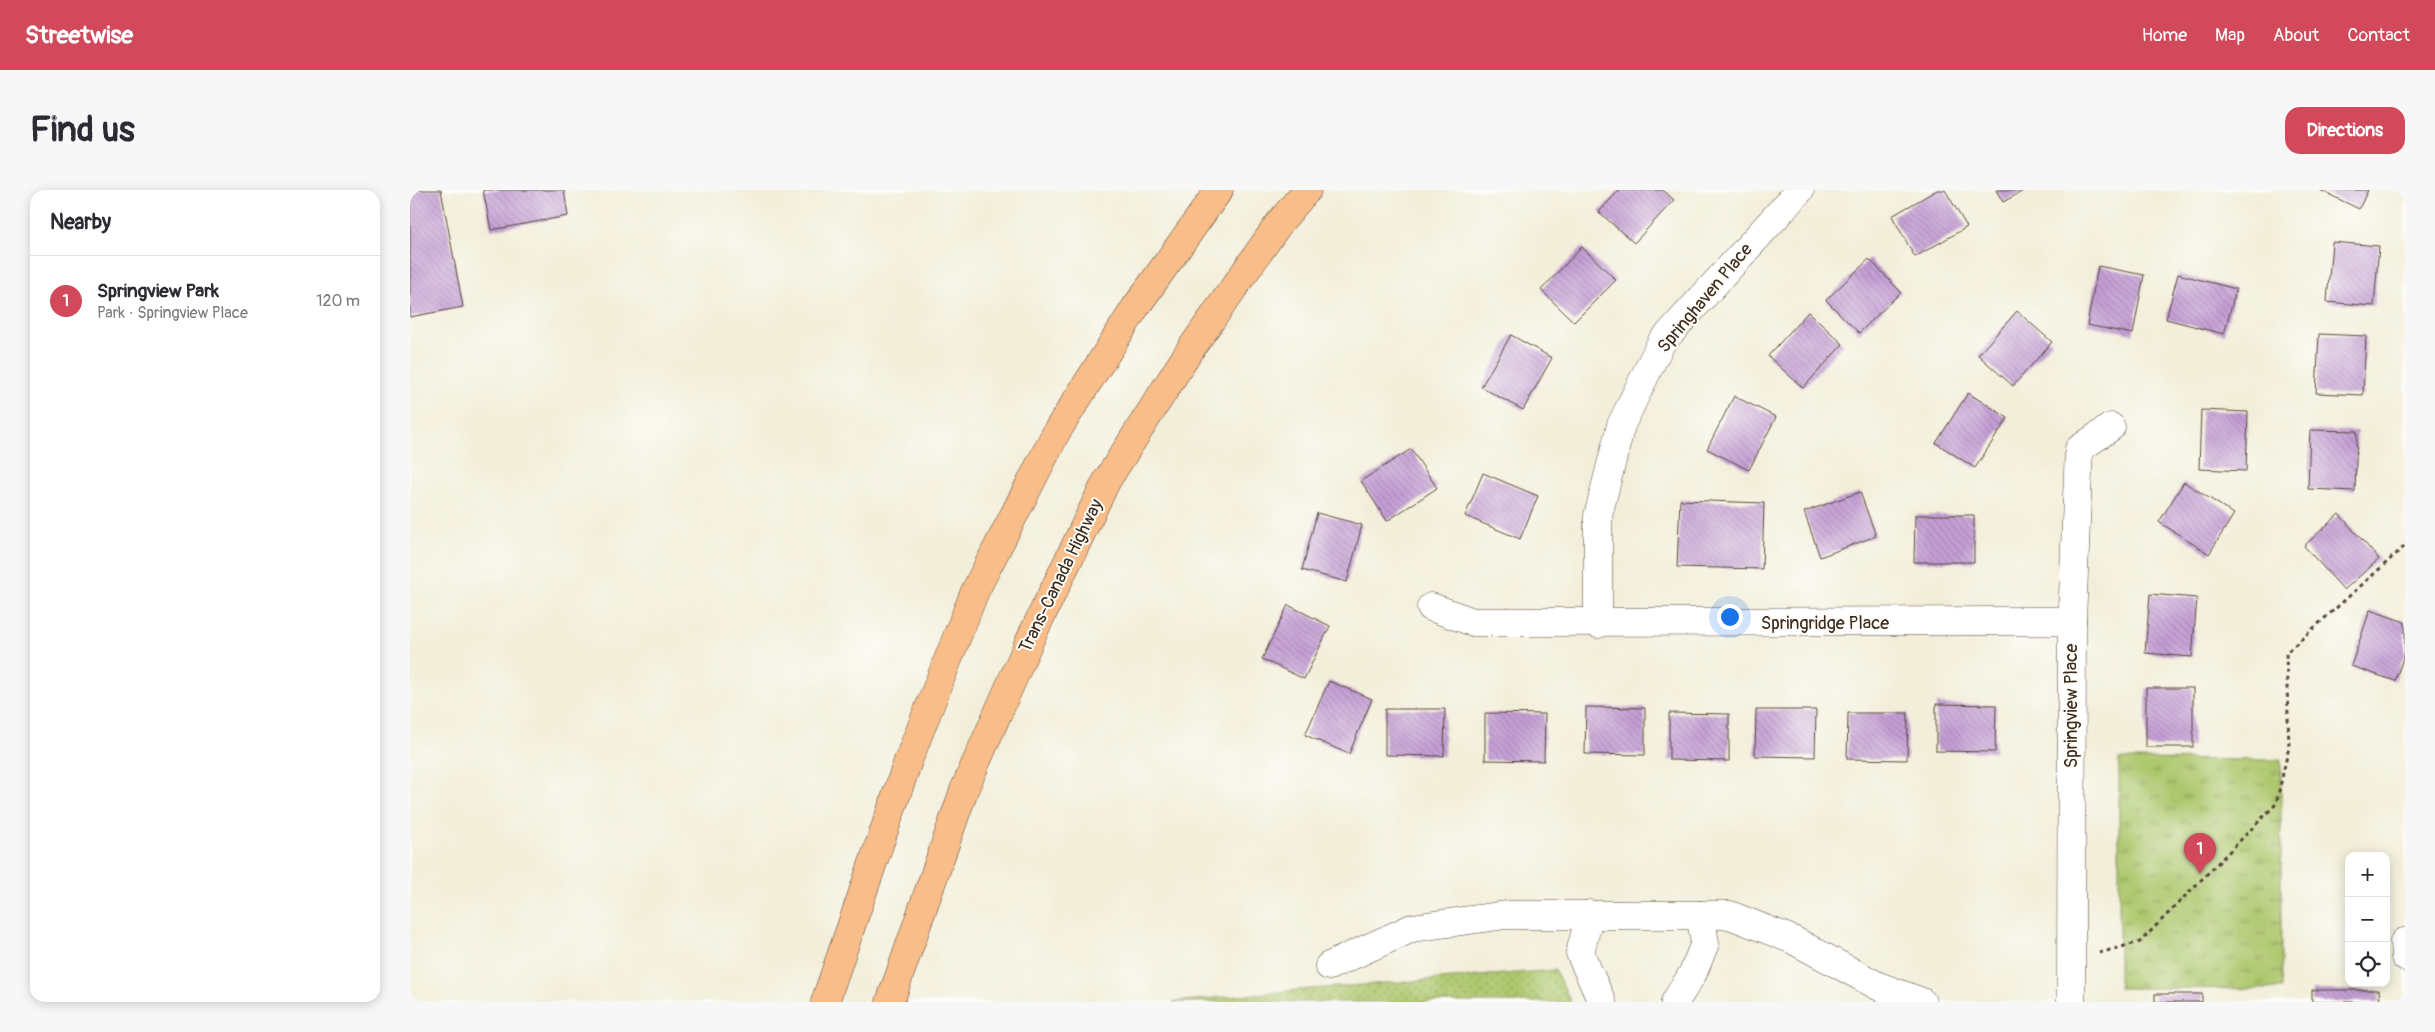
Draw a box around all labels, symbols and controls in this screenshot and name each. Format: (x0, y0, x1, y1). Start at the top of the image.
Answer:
text: Streetwise (25, 21, 133, 50)
text: Home (2142, 24, 2187, 47)
text: Map (2215, 24, 2245, 47)
text: About (2273, 24, 2319, 47)
text: Contact (2347, 24, 2410, 47)
button: Directions (2285, 107, 2405, 154)
text: Find us (30, 108, 135, 152)
text: Nearby (50, 209, 111, 236)
street label: Springhaven Place (1652, 238, 1758, 357)
text: Springview Park (97, 279, 219, 303)
text: 1 (63, 291, 69, 311)
text: 120 m (316, 291, 360, 311)
text: Park · Springview Place (97, 303, 248, 323)
street label: Trans-Canada Highway (1014, 495, 1108, 657)
your location (1717, 604, 1743, 630)
street label: Springridge Place (1761, 612, 1889, 635)
street label: Springview Place (2060, 644, 2083, 768)
pin: 1 (2184, 833, 2216, 874)
map controls (2345, 852, 2390, 987)
button: + (2345, 852, 2390, 897)
button: − (2345, 897, 2390, 942)
button: locate (2345, 942, 2390, 987)

